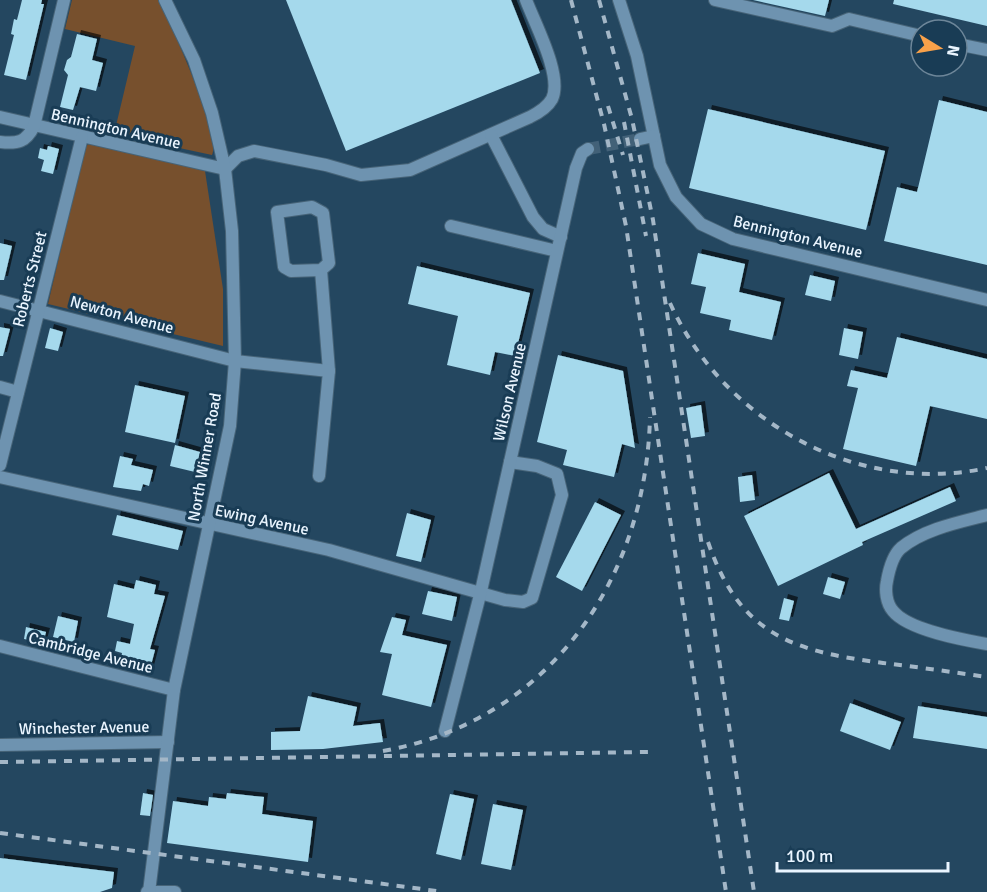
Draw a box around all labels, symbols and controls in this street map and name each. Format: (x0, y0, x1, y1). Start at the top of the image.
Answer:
north arrow (909, 18, 969, 78)
text: N (942, 43, 964, 58)
street label: Bennington Avenue (49, 104, 183, 154)
street label: Bennington Avenue (731, 211, 865, 263)
street label: Roberts Street (8, 229, 52, 329)
street label: Newton Avenue (68, 292, 176, 338)
street label: Wilson Avenue (489, 341, 531, 443)
street label: North Winner Road (184, 391, 226, 523)
street label: Ewing Avenue (213, 500, 311, 540)
street label: Cambridge Avenue (26, 628, 155, 678)
street label: Winchester Avenue (18, 717, 150, 739)
scale bar (777, 835, 948, 873)
text: 100 m (786, 845, 833, 867)

